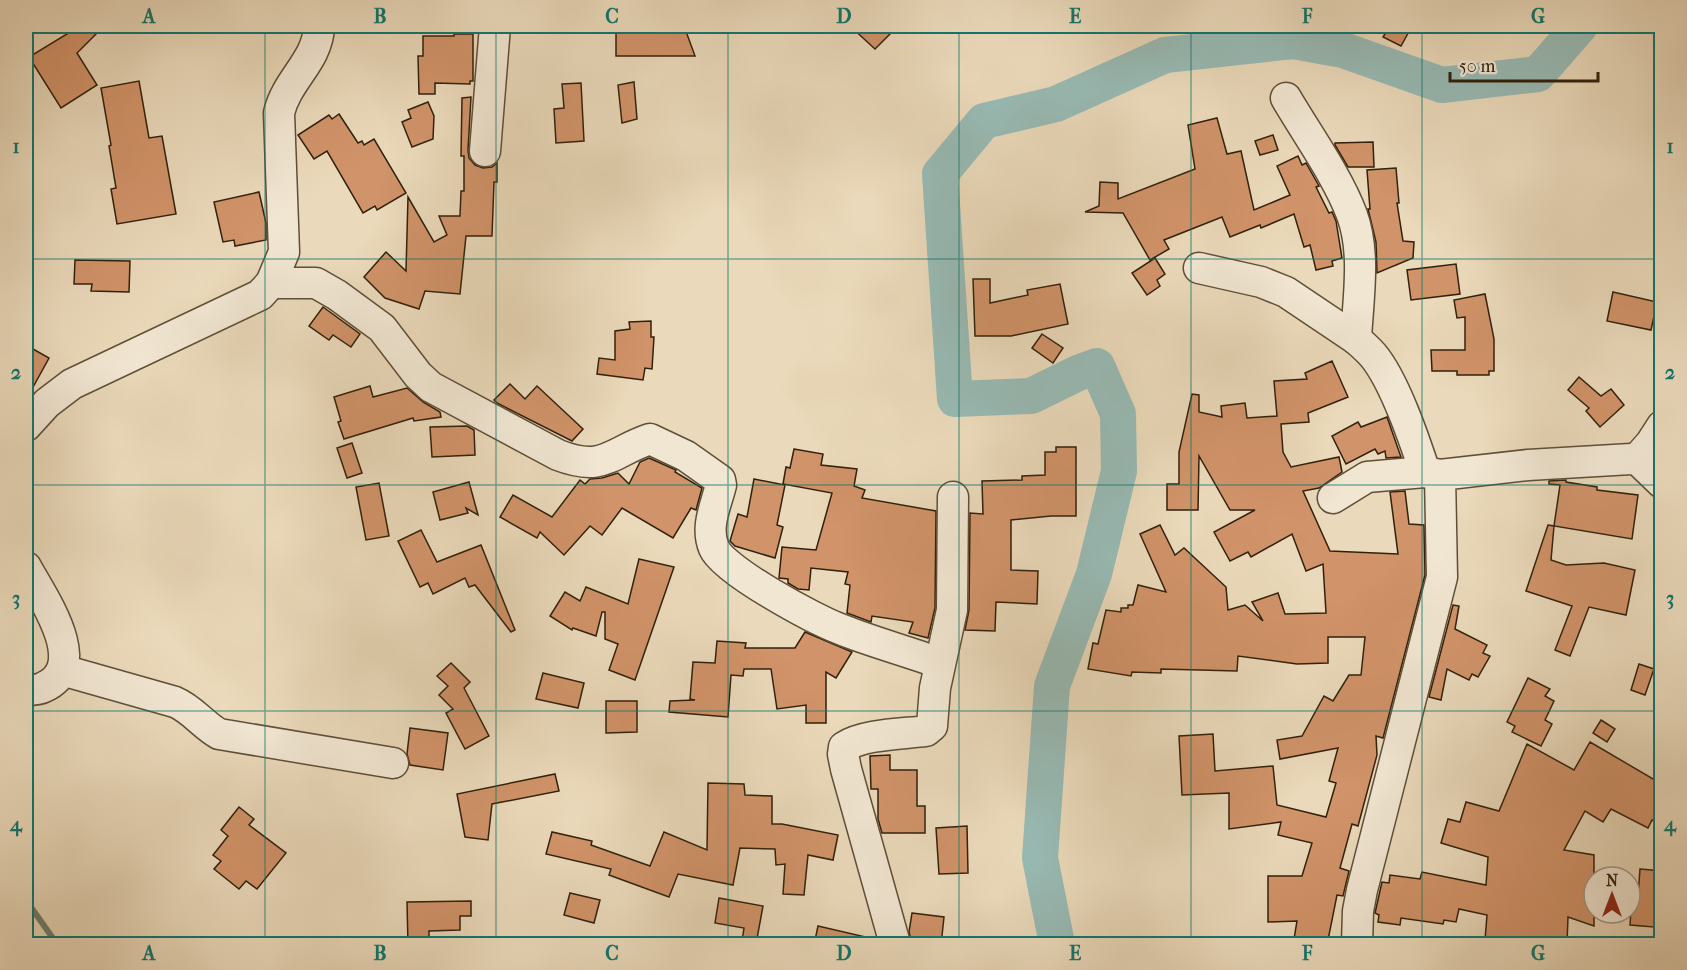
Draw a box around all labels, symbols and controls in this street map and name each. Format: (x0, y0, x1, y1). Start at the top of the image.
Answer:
text: A (141, 5, 157, 28)
text: B (373, 5, 387, 28)
text: C (605, 5, 619, 28)
text: D (836, 5, 852, 28)
text: E (1069, 5, 1081, 28)
text: F (1301, 5, 1313, 28)
text: G (1531, 5, 1545, 28)
scale bar (1450, 45, 1598, 83)
text: 50 m (1459, 56, 1496, 77)
text: 1 (12, 135, 20, 158)
text: 1 (1666, 135, 1674, 158)
text: 2 (11, 361, 21, 384)
text: 2 (1665, 361, 1675, 384)
text: 3 (12, 587, 20, 610)
text: 3 (1666, 587, 1674, 610)
text: 4 (9, 813, 23, 837)
text: 4 (1663, 813, 1677, 837)
north arrow (1582, 865, 1642, 925)
text: N (1606, 871, 1619, 890)
text: A (141, 942, 157, 965)
text: B (373, 942, 387, 965)
text: C (605, 942, 619, 965)
text: D (836, 942, 852, 965)
text: E (1069, 942, 1081, 965)
text: F (1301, 942, 1313, 965)
text: G (1531, 942, 1545, 965)

